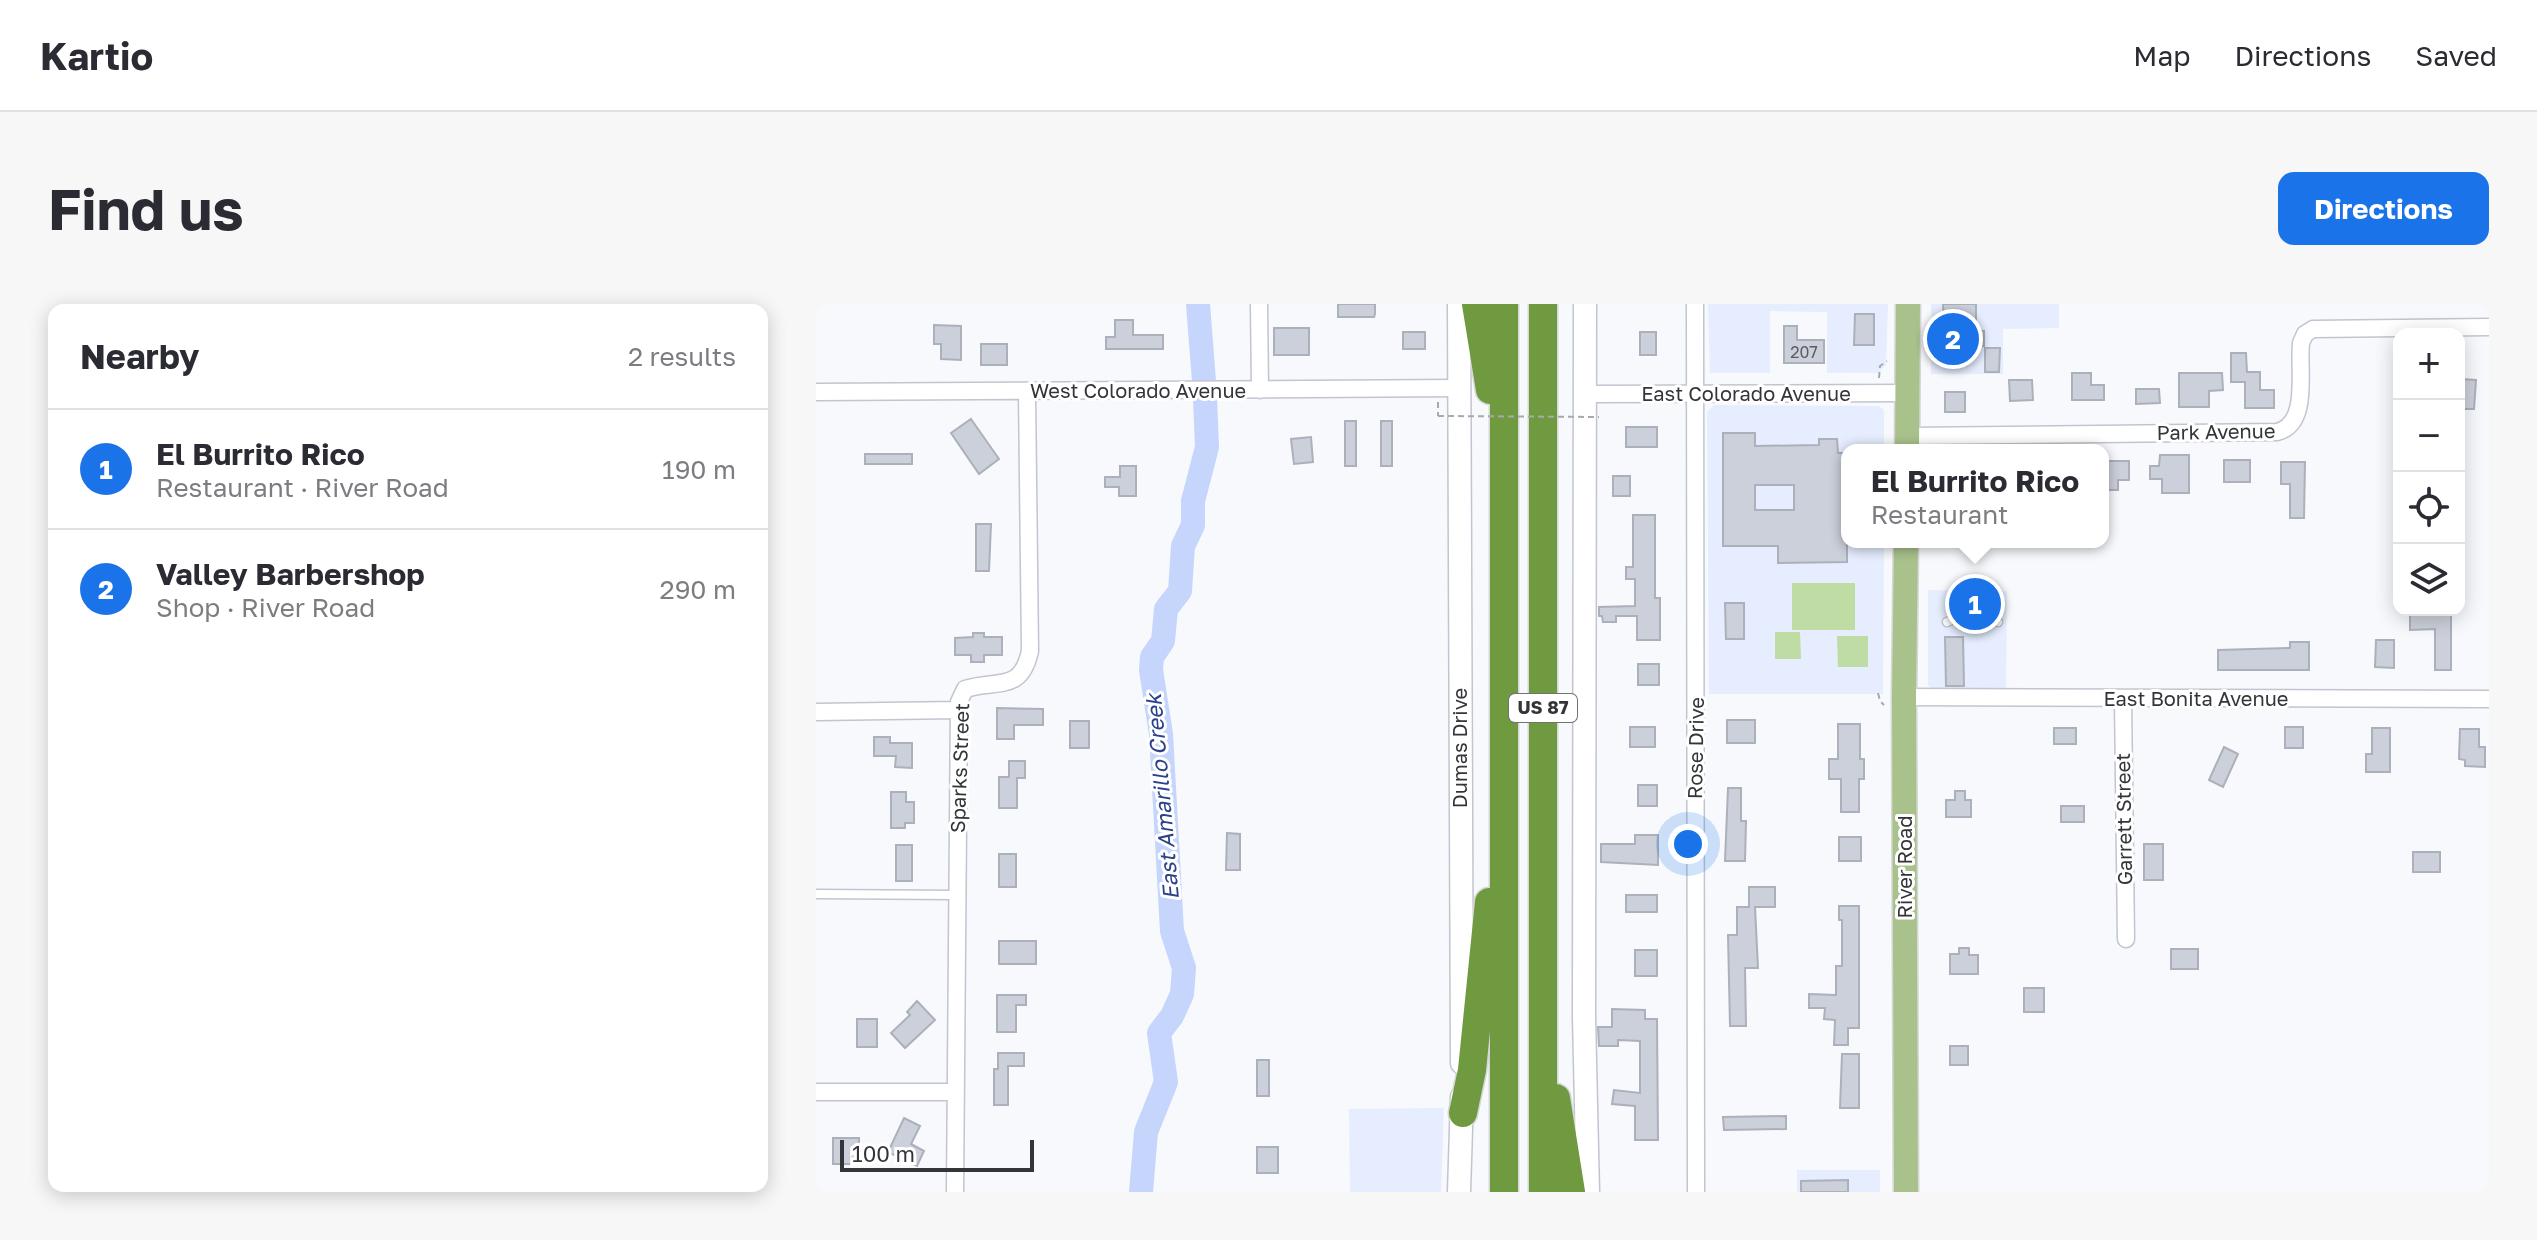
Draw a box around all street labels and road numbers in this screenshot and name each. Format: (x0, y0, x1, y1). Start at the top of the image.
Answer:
street label: West Colorado Avenue (1030, 378, 1246, 402)
street label: East Colorado Avenue (1641, 381, 1851, 405)
street label: Park Avenue (2156, 418, 2276, 444)
street label: East Bonita Avenue (2104, 686, 2288, 710)
street label: Dumas Drive (1447, 688, 1471, 808)
road number: US 87 (1509, 694, 1577, 722)
street label: Rose Drive (1682, 697, 1708, 799)
street label: Sparks Street (945, 702, 973, 834)
street label: Garrett Street (2110, 753, 2136, 885)
street label: River Road (1892, 815, 1916, 919)

